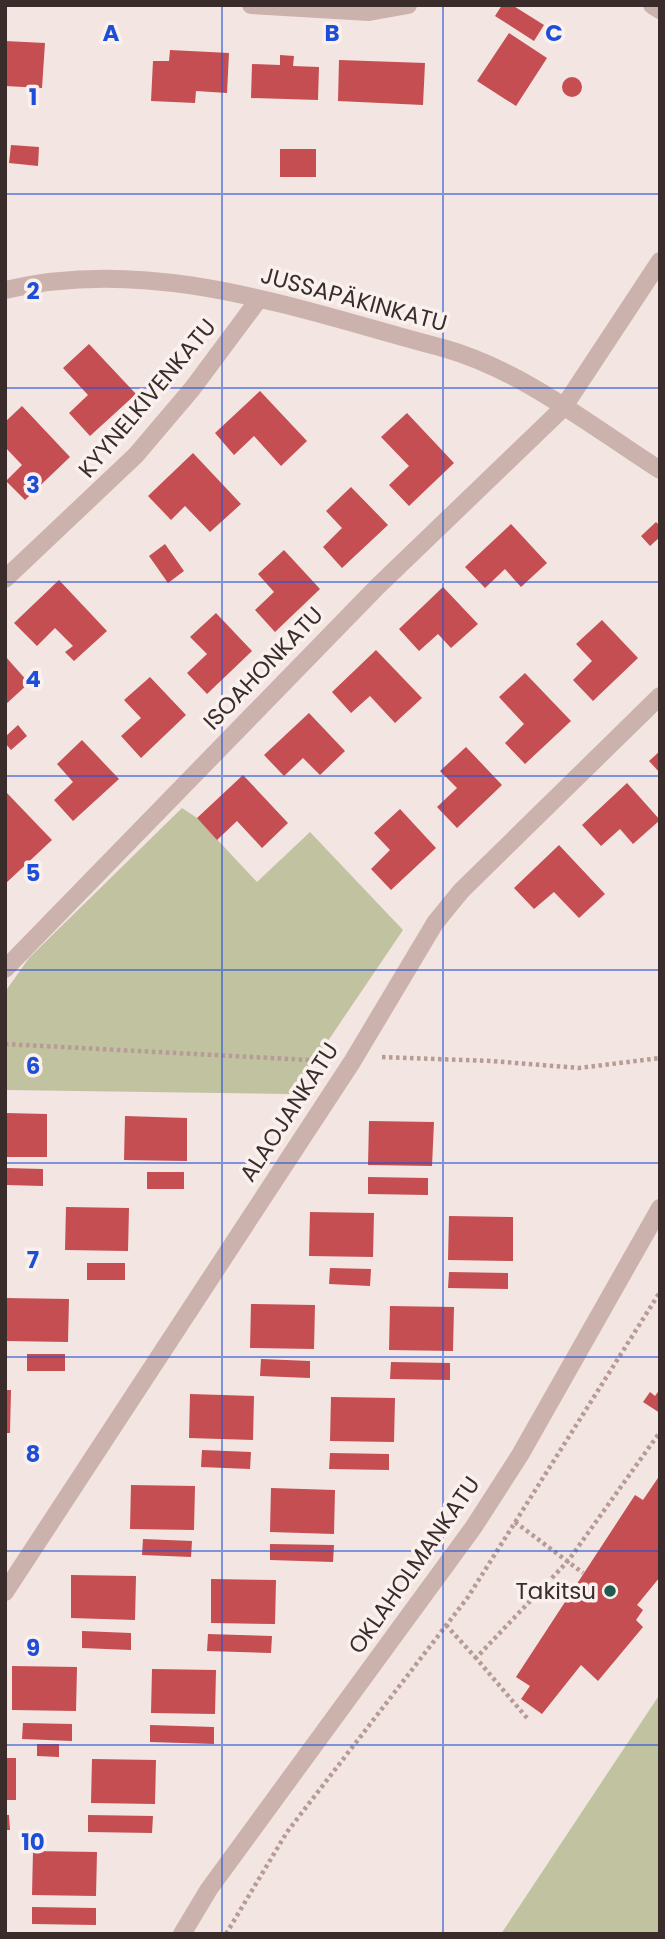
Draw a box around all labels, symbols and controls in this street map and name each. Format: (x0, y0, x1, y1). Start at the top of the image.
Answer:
text: A (103, 17, 120, 49)
text: B (324, 17, 340, 49)
text: C (545, 17, 563, 49)
text: 1 (29, 81, 37, 113)
street label: JUSSAPÄKINKATU (257, 259, 451, 339)
text: 2 (26, 275, 40, 307)
street label: KYYNELKIVENKATU (71, 312, 223, 484)
text: 3 (26, 469, 40, 501)
street label: ISOAHONKATU (196, 599, 330, 737)
text: 4 (25, 663, 41, 695)
text: 5 (26, 857, 40, 889)
street label: ALAOJANKATU (232, 1036, 346, 1188)
text: 6 (26, 1050, 40, 1082)
text: 7 (27, 1244, 39, 1276)
text: 8 (26, 1438, 40, 1470)
street label: OKLAHOLMANKATU (341, 1470, 487, 1660)
place label: Takitsu (515, 1575, 596, 1607)
marker: Takitsu (602, 1583, 618, 1599)
text: 9 (26, 1632, 40, 1664)
text: 10 (21, 1826, 45, 1858)

